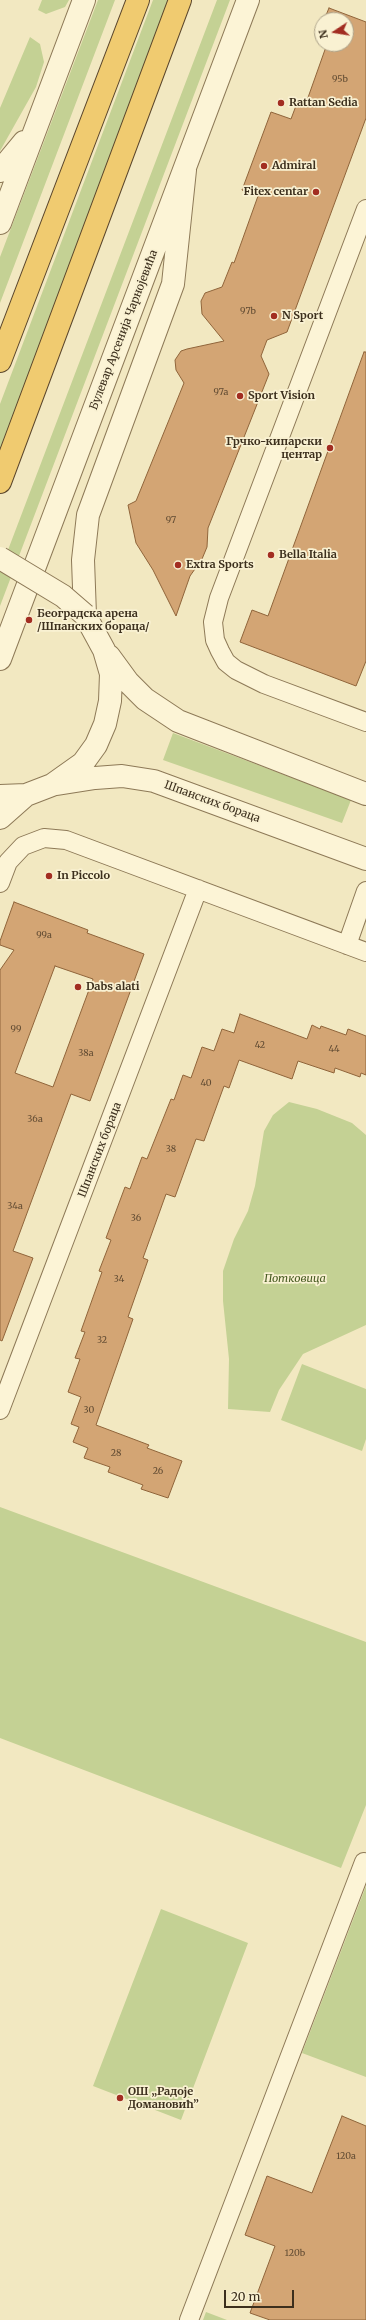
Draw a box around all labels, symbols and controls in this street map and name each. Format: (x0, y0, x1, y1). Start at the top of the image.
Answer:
north arrow (314, 12, 354, 52)
text: N (315, 29, 331, 40)
house number: 95b (332, 74, 348, 84)
place label: Rattan Sedia (289, 96, 358, 110)
marker: Rattan Sedia (276, 98, 286, 108)
place label: Admiral (272, 159, 316, 173)
marker: Admiral (259, 161, 269, 171)
place label: Fitex centar (244, 185, 308, 199)
marker: Fitex centar (311, 187, 321, 197)
street label: Булевар Арсенија Чарнојевића (87, 248, 161, 412)
house number: 97b (240, 306, 256, 316)
place label: N Sport (282, 309, 323, 323)
marker: N Sport (269, 311, 279, 321)
house number: 97a (214, 387, 228, 397)
place label: Sport Vision (248, 389, 315, 403)
marker: Sport Vision (235, 391, 245, 401)
place label: Грчко-кипарски центар (226, 435, 322, 461)
marker: Грчко-кипарски центар (325, 443, 335, 453)
house number: 97 (166, 515, 176, 525)
place label: Bella Italia (279, 548, 337, 562)
marker: Bella Italia (266, 550, 276, 560)
place label: Extra Sports (186, 558, 254, 572)
marker: Extra Sports (173, 560, 183, 570)
place label: Београдска арена /Шпанских бораца/ (37, 607, 150, 633)
marker: Београдска арена /Шпанских бораца/ (24, 615, 34, 625)
street label: Шпанских бораца (162, 778, 262, 826)
place label: In Piccolo (57, 869, 110, 883)
marker: In Piccolo (44, 871, 54, 881)
house number: 99a (36, 930, 52, 940)
place label: Dabs alati (86, 980, 139, 994)
marker: Dabs alati (73, 982, 83, 992)
house number: 99 (11, 1024, 21, 1034)
house number: 42 (255, 1040, 265, 1050)
house number: 44 (328, 1044, 340, 1054)
house number: 38a (78, 1048, 94, 1058)
house number: 40 (200, 1078, 212, 1088)
street label: Шпанских бораца (76, 1100, 124, 1200)
house number: 36a (27, 1114, 43, 1124)
house number: 38 (166, 1144, 176, 1154)
house number: 34a (7, 1201, 23, 1211)
house number: 36 (131, 1213, 141, 1223)
park label: Потковица (264, 1272, 326, 1286)
house number: 34 (114, 1274, 124, 1284)
house number: 32 (97, 1335, 107, 1345)
house number: 30 (84, 1405, 94, 1415)
house number: 28 (111, 1448, 121, 1458)
house number: 26 (153, 1466, 163, 1476)
place label: ОШ „Радоје Домановић” (128, 2085, 199, 2111)
marker: ОШ „Радоје Домановић” (115, 2093, 125, 2103)
house number: 120a (336, 2151, 356, 2161)
house number: 120b (285, 2248, 305, 2258)
scale bar (226, 2282, 296, 2308)
text: 20 m (231, 2289, 260, 2304)

